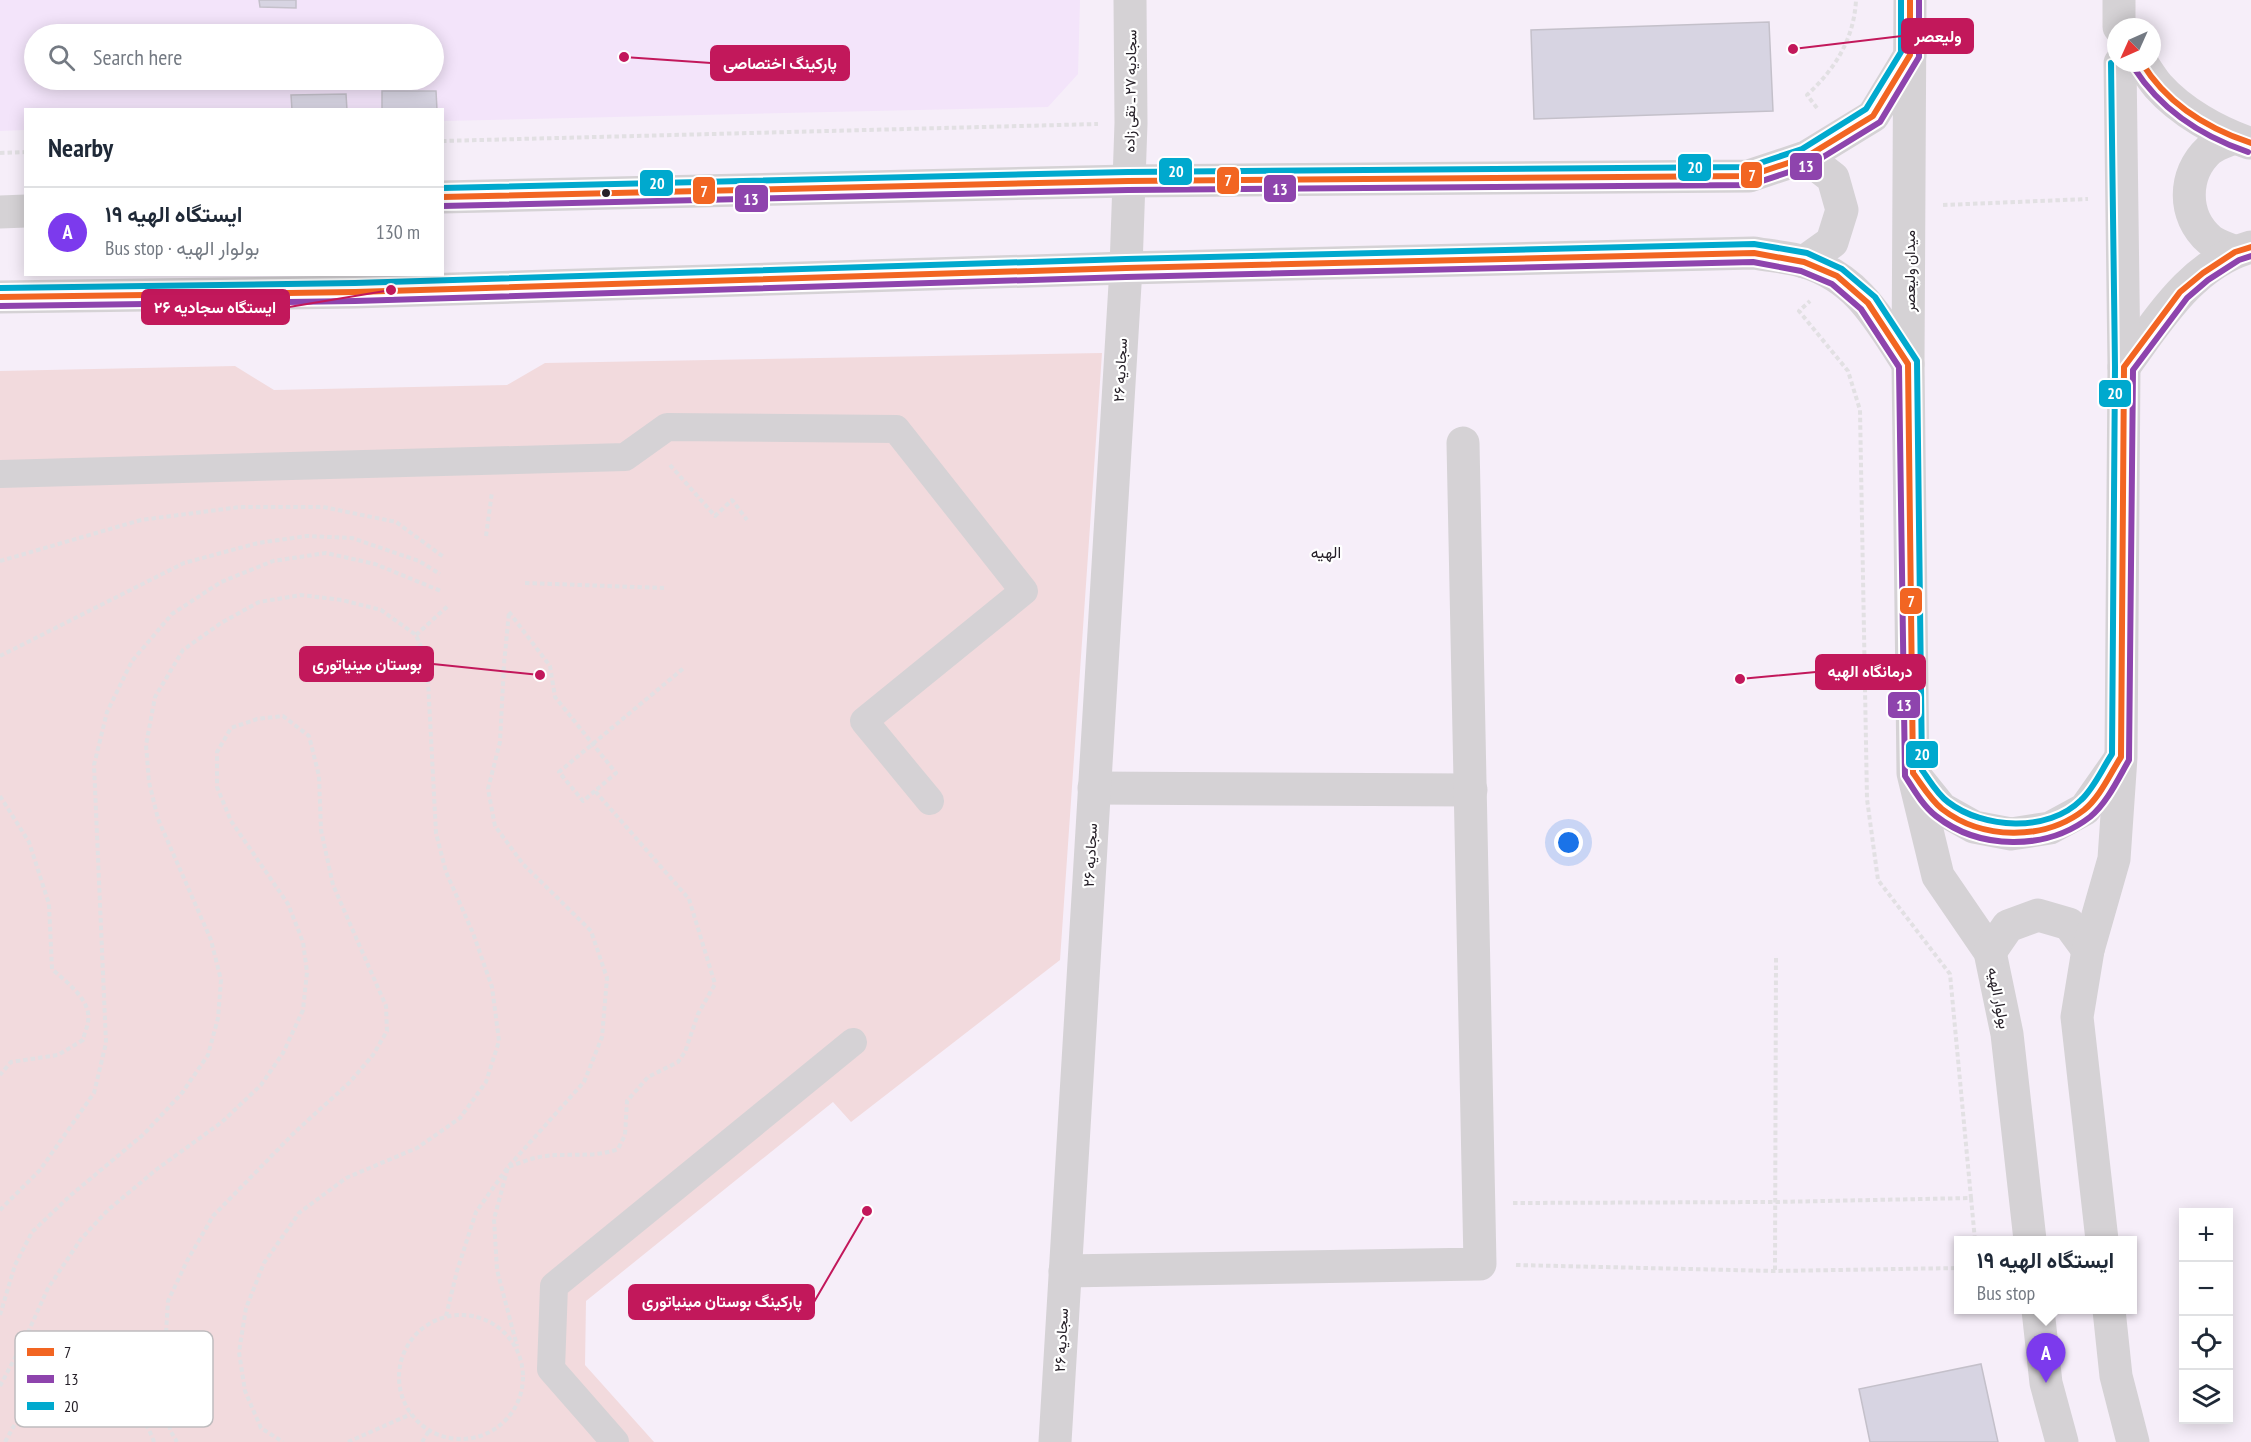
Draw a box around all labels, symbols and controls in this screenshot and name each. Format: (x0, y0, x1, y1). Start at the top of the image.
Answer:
north arrow (2107, 18, 2161, 72)
callout: ولیعصر (1902, 19, 1973, 53)
search box (24, 24, 444, 90)
text: ولیعصر (1913, 26, 1962, 47)
street label: سجادیه ۲۷ ـ تقی زاده (1119, 29, 1142, 153)
icon: search (45, 41, 78, 74)
text: Search here (93, 43, 182, 71)
callout: پارکینگ اختصاصی (711, 46, 849, 80)
text: پارکینگ اختصاصی (723, 53, 837, 75)
text: Nearby (48, 131, 113, 164)
line badge: 13 (1789, 152, 1823, 181)
line badge: 20 (1677, 153, 1712, 182)
text: 13 (1798, 156, 1814, 176)
line badge: 20 (1158, 157, 1193, 186)
text: 20 (1687, 157, 1703, 177)
text: 20 (1168, 161, 1184, 181)
line badge: 7 (1740, 161, 1763, 189)
text: 7 (1748, 165, 1756, 185)
line badge: 7 (1216, 166, 1240, 195)
line badge: 20 (639, 169, 674, 197)
text: 7 (1224, 170, 1232, 190)
text: 20 (649, 173, 665, 193)
line badge: 13 (1263, 174, 1297, 203)
line badge: 7 (692, 176, 716, 205)
text: 13 (1272, 179, 1288, 199)
text: 7 (700, 181, 708, 201)
line badge: 13 (734, 184, 769, 213)
unlabelled marker (600, 187, 612, 199)
text: 13 (743, 189, 759, 209)
text: ایستگاه الهیه ۱۹ (105, 200, 242, 228)
text: A (62, 219, 73, 245)
text: 130 m (376, 219, 420, 245)
street label: میدان ولیعصر (1900, 230, 1919, 313)
text: Bus stop · بولوار الهیه (105, 235, 259, 261)
callout: ایستگاه سجادیه ۲۶ (142, 290, 289, 324)
text: ایستگاه سجادیه ۲۶ (154, 297, 276, 317)
street label: سجادیه ۲۶ (1109, 337, 1131, 402)
line badge: 20 (2098, 379, 2132, 408)
text: 20 (2107, 383, 2123, 403)
district label: الهیه (1311, 542, 1341, 563)
line badge: 7 (1899, 587, 1923, 615)
text: 7 (1907, 591, 1915, 611)
callout: بوستان مینیاتوری (300, 647, 433, 681)
text: بوستان مینیاتوری (312, 654, 422, 675)
callout: درمانگاه الهیه (1816, 655, 1925, 689)
text: درمانگاه الهیه (1827, 661, 1913, 682)
line badge: 13 (1887, 691, 1921, 719)
text: 13 (1896, 695, 1912, 715)
line badge: 20 (1905, 740, 1939, 769)
text: 20 (1914, 744, 1930, 764)
street label: سجادیه ۲۶ (1079, 822, 1101, 887)
your location (1554, 828, 1583, 857)
street label: بولوار الهیه (1984, 966, 2014, 1030)
map controls (2179, 1208, 2233, 1424)
button: + (2179, 1208, 2233, 1262)
popup (1954, 1236, 2137, 1314)
text: ایستگاه الهیه ۱۹ (1977, 1246, 2114, 1274)
button: − (2179, 1262, 2233, 1316)
text: Bus stop (1977, 1280, 2035, 1306)
callout: پارکینگ بوستان مینیاتوری (629, 1285, 814, 1319)
text: پارکینگ بوستان مینیاتوری (642, 1291, 802, 1313)
street label: سجادیه ۲۶ (1050, 1307, 1072, 1372)
button: locate (2179, 1316, 2233, 1370)
legend (15, 1331, 213, 1427)
pin: A (2026, 1334, 2066, 1383)
text: 7 (64, 1342, 71, 1362)
text: 13 (64, 1369, 78, 1389)
button: layers (2179, 1370, 2233, 1424)
text: 20 (64, 1396, 78, 1416)

